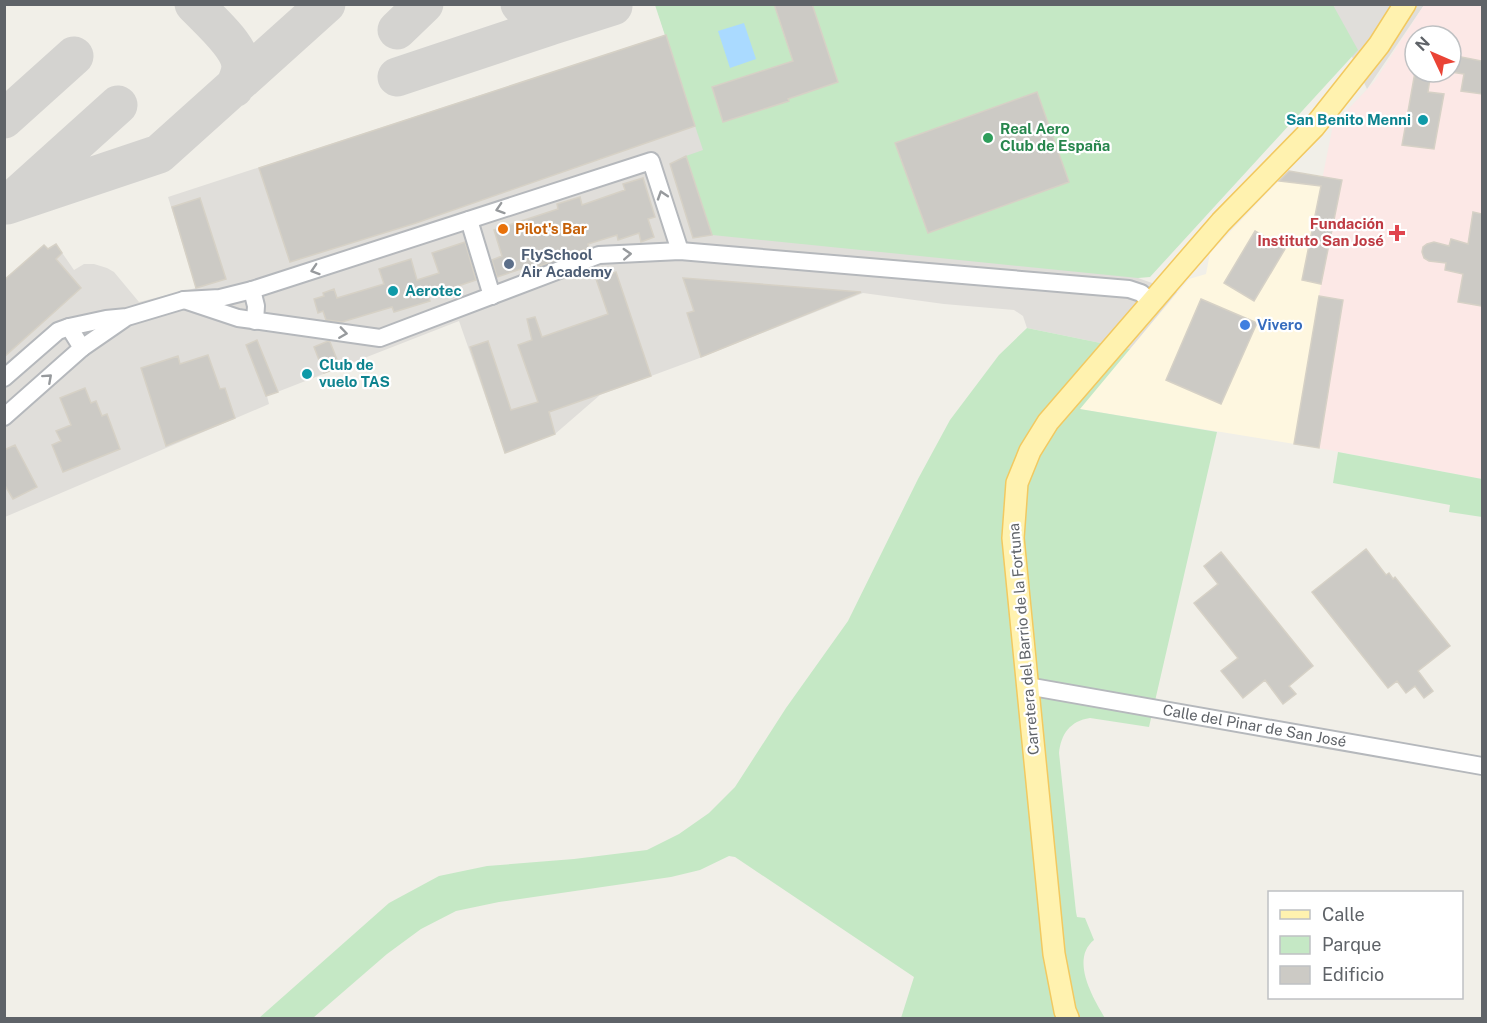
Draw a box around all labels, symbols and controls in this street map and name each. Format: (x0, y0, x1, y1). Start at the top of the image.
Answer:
north arrow (1403, 24, 1463, 84)
text: N (1411, 33, 1434, 55)
place label: San Benito Menni (1286, 111, 1411, 128)
marker: San Benito Menni (1416, 113, 1430, 127)
place label: Real Aero Club de España (1000, 120, 1110, 154)
marker: Real Aero Club de España (981, 131, 995, 145)
one-way arrow (657, 190, 669, 201)
one-way arrow (495, 202, 506, 215)
place label: Fundación Instituto San José (1257, 215, 1384, 249)
place label: Pilot's Bar (515, 220, 587, 237)
marker: Pilot's Bar (496, 222, 510, 236)
marker: Fundación Instituto San José (1388, 224, 1406, 242)
place label: FlySchool Air Academy (521, 246, 613, 280)
one-way arrow (623, 247, 632, 260)
marker: FlySchool Air Academy (502, 257, 516, 271)
one-way arrow (310, 263, 321, 275)
place label: Aerotec (405, 282, 462, 299)
marker: Aerotec (386, 284, 400, 298)
place label: Vivero (1257, 316, 1303, 333)
marker: Vivero (1238, 318, 1252, 332)
one-way arrow (338, 326, 348, 339)
place label: Club de vuelo TAS (319, 356, 390, 390)
marker: Club de vuelo TAS (300, 367, 314, 381)
one-way arrow (41, 374, 52, 385)
street label: Carretera del Barrio de la Fortuna (1005, 522, 1042, 756)
street label: Calle del Pinar de San José (1161, 701, 1348, 750)
legend (1268, 891, 1463, 999)
text: Calle (1322, 904, 1365, 925)
text: Parque (1322, 934, 1382, 955)
text: Edificio (1322, 964, 1384, 985)

